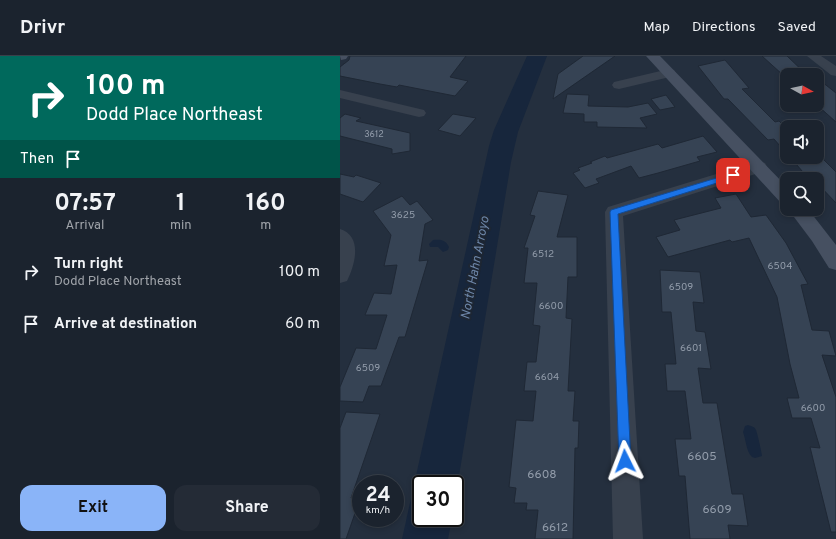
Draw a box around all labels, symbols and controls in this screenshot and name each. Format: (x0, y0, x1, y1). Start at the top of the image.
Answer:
text: Drivr (20, 16, 65, 40)
text: Map (644, 19, 670, 36)
text: Directions (692, 19, 756, 36)
text: Saved (778, 19, 816, 36)
north arrow (780, 68, 824, 112)
map controls (780, 68, 824, 216)
text: 100 m (86, 69, 166, 105)
icon: right (20, 72, 72, 124)
text: Dodd Place Northeast (86, 104, 263, 127)
button: sound (780, 120, 824, 164)
house number: 3612 (364, 129, 384, 140)
icon: arrive (62, 148, 84, 170)
text: Then (20, 150, 54, 169)
pin (716, 158, 750, 192)
icon: arrive (722, 164, 744, 186)
button: search (780, 172, 824, 216)
text: 07:57 (54, 189, 116, 219)
text: 1 (176, 189, 186, 219)
text: 160 (246, 189, 286, 219)
house number: 3625 (391, 209, 415, 222)
water label: North Hahn Arroyo (458, 215, 494, 321)
text: Arrival (66, 218, 104, 234)
text: min (170, 218, 192, 234)
text: m (260, 218, 271, 234)
house number: 6512 (532, 248, 554, 261)
text: Turn right (54, 255, 123, 274)
house number: 6504 (768, 260, 792, 273)
icon: right (20, 261, 42, 283)
text: 100 m (279, 263, 320, 282)
text: Dodd Place Northeast (54, 274, 182, 290)
house number: 6509 (669, 281, 693, 294)
house number: 6600 (539, 300, 563, 313)
icon: arrive (20, 313, 42, 335)
text: Arrive at destination (54, 315, 197, 334)
text: 60 m (285, 315, 320, 334)
house number: 6601 (680, 342, 702, 355)
house number: 6509 (356, 362, 380, 375)
house number: 6604 (535, 371, 559, 384)
house number: 6600 (801, 402, 825, 415)
position arrow (604, 440, 646, 482)
house number: 6605 (687, 449, 717, 465)
house number: 6608 (527, 467, 557, 483)
speed limit sign: 30 (412, 475, 464, 527)
text: 24 (365, 483, 391, 509)
button: Exit (20, 485, 166, 531)
button: Share (174, 485, 320, 531)
house number: 6609 (702, 502, 732, 518)
text: km/h (366, 504, 390, 517)
house number: 6612 (542, 520, 568, 536)

